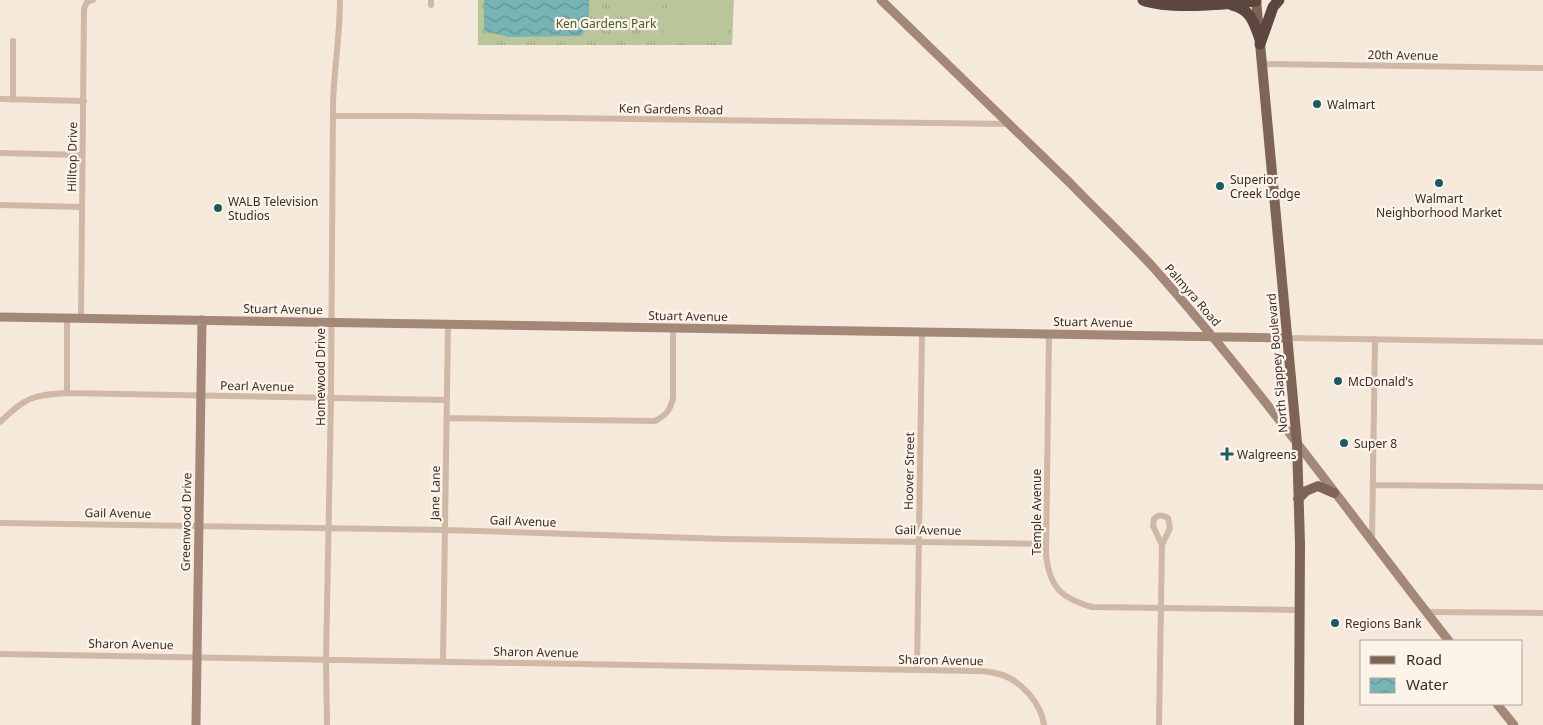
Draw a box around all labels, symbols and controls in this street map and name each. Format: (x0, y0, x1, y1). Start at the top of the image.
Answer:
park label: Ken Gardens Park (556, 15, 657, 32)
street label: 20th Avenue (1367, 46, 1439, 64)
place label: Walmart (1327, 96, 1376, 113)
marker: Walmart (1311, 98, 1323, 110)
street label: Ken Gardens Road (619, 100, 723, 118)
street label: Hilltop Drive (63, 122, 81, 192)
place label: Superior Creek Lodge (1230, 171, 1301, 202)
marker: Walmart Neighborhood Market (1433, 177, 1445, 189)
marker: Superior Creek Lodge (1214, 180, 1226, 192)
place label: Walmart Neighborhood Market (1376, 190, 1503, 221)
place label: WALB Television Studios (228, 193, 319, 224)
marker: WALB Television Studios (212, 202, 224, 214)
street label: Palmyra Road (1161, 260, 1225, 330)
street label: North Slappey Boulevard (1262, 292, 1292, 434)
street label: Stuart Avenue (243, 300, 323, 318)
street label: Stuart Avenue (648, 307, 728, 325)
street label: Stuart Avenue (1053, 313, 1133, 331)
street label: Homewood Drive (312, 328, 329, 426)
place label: McDonald's (1348, 373, 1414, 390)
marker: McDonald's (1332, 375, 1344, 387)
street label: Pearl Avenue (220, 377, 294, 395)
street label: Hoover Street (900, 431, 918, 510)
place label: Super 8 (1354, 435, 1397, 452)
marker: Super 8 (1338, 437, 1350, 449)
place label: Walgreens (1237, 446, 1297, 463)
marker: Walgreens (1221, 448, 1233, 460)
street label: Jane Lane (426, 465, 444, 521)
street label: Temple Avenue (1028, 469, 1045, 555)
street label: Greenwood Drive (177, 472, 195, 571)
street label: Gail Avenue (84, 504, 152, 522)
street label: Gail Avenue (489, 511, 557, 531)
street label: Gail Avenue (894, 521, 962, 539)
place label: Regions Bank (1345, 615, 1422, 632)
marker: Regions Bank (1329, 617, 1341, 629)
street label: Sharon Avenue (88, 635, 174, 653)
legend (1360, 640, 1523, 705)
street label: Sharon Avenue (493, 643, 579, 661)
text: Road (1406, 649, 1442, 669)
street label: Sharon Avenue (898, 651, 984, 669)
text: Water (1406, 674, 1448, 694)

